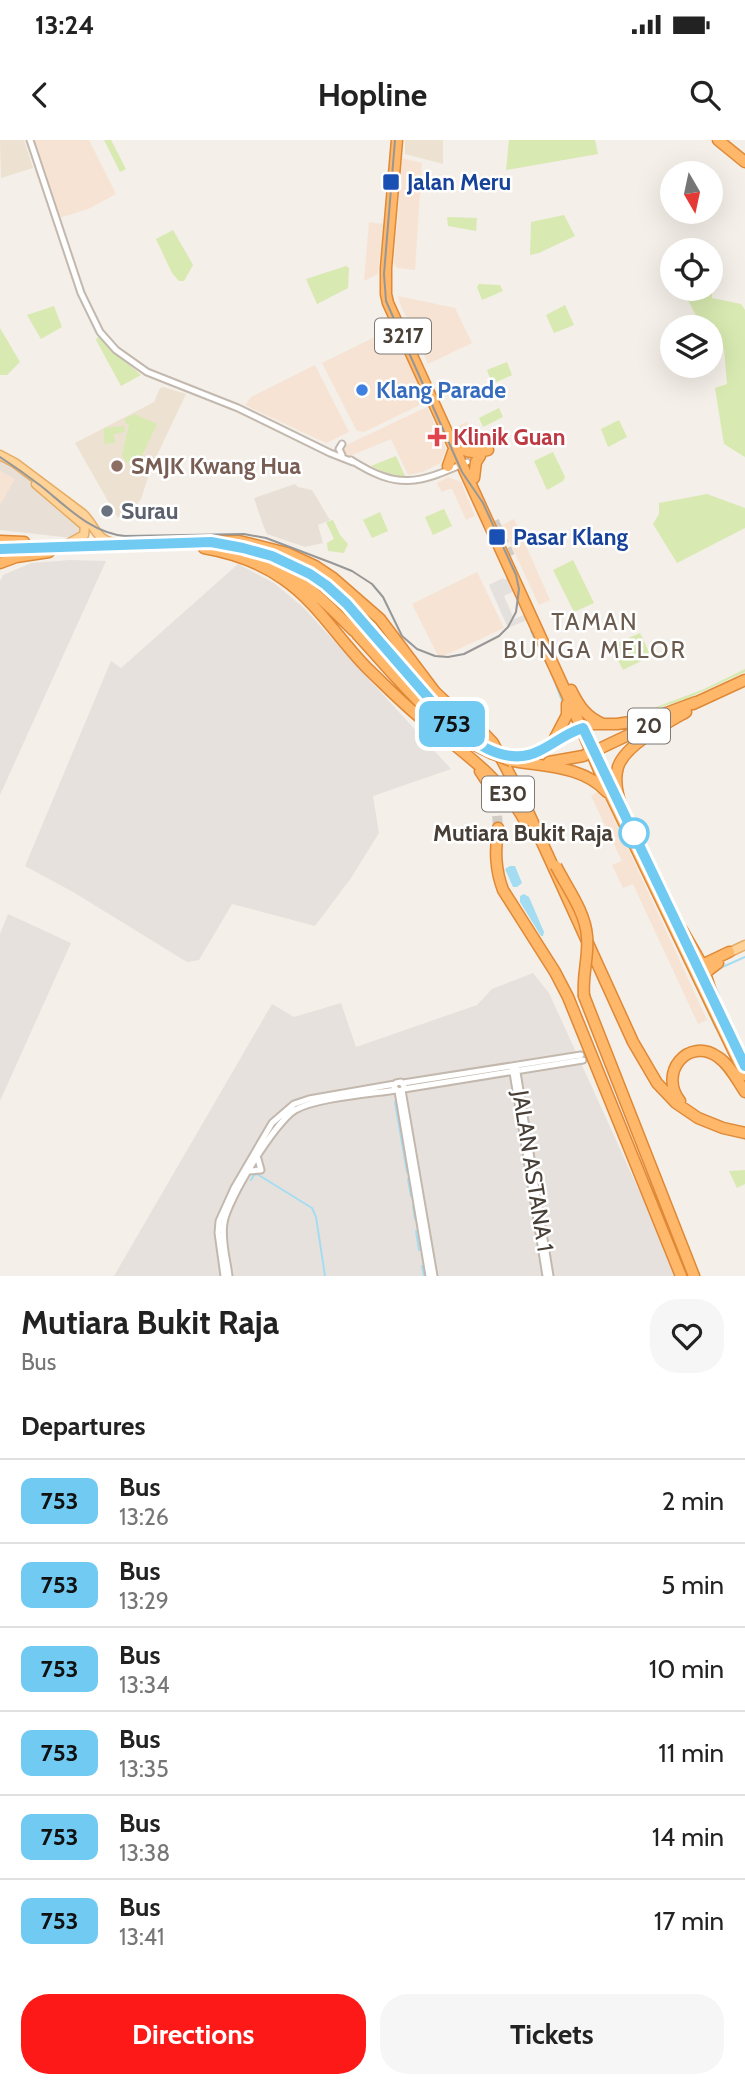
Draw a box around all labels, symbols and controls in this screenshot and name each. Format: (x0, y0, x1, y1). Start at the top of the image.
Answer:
text: 13:24 (35, 9, 94, 41)
text: Hopline (318, 75, 427, 114)
icon: back (21, 76, 59, 114)
icon: search (686, 76, 724, 114)
north arrow (660, 161, 723, 224)
map controls (660, 161, 723, 378)
place label: Jalan Meru (406, 168, 511, 196)
marker: Jalan Meru (381, 172, 401, 192)
button: locate (660, 238, 723, 301)
button: layers (660, 315, 723, 378)
road number: 3217 (375, 318, 431, 354)
place label: Klang Parade (376, 376, 506, 404)
marker: Klang Parade (354, 382, 370, 398)
place label: Klinik Guan (453, 423, 566, 451)
marker: Klinik Guan (427, 427, 447, 447)
place label: SMJK Kwang Hua (131, 452, 302, 480)
marker: SMJK Kwang Hua (109, 458, 125, 474)
place label: Surau (121, 497, 178, 525)
marker: Surau (99, 503, 115, 519)
place label: Pasar Klang (513, 523, 628, 551)
marker: Pasar Klang (487, 527, 507, 547)
district label: TAMAN BUNGA MELOR (503, 607, 687, 664)
line badge: 753 (412, 701, 492, 747)
road number: 20 (628, 708, 670, 744)
text: 753 (433, 709, 471, 738)
road number: E30 (482, 776, 534, 812)
marker: Mutiara Bukit Raja (619, 818, 649, 848)
place label: Mutiara Bukit Raja (433, 819, 614, 847)
street label: JALAN ASTANA 1 (506, 1087, 560, 1254)
button: heart (650, 1299, 724, 1373)
text: Mutiara Bukit Raja (21, 1302, 279, 1342)
text: Bus (21, 1348, 56, 1376)
text: Departures (21, 1410, 145, 1442)
text: Bus (119, 1471, 160, 1503)
text: 2 min (662, 1485, 724, 1517)
text: 753 (40, 1486, 79, 1515)
text: 13:26 (119, 1503, 169, 1531)
text: Bus (119, 1555, 160, 1587)
text: 5 min (661, 1569, 724, 1601)
text: 753 (40, 1570, 79, 1599)
text: 13:29 (119, 1587, 169, 1615)
text: Bus (119, 1639, 160, 1671)
text: 10 min (649, 1653, 724, 1685)
text: 753 (40, 1654, 79, 1683)
text: 13:34 (119, 1671, 169, 1699)
text: Bus (119, 1723, 160, 1755)
text: 11 min (658, 1737, 724, 1769)
text: 753 (40, 1738, 79, 1767)
text: 13:35 (119, 1755, 169, 1783)
text: Bus (119, 1807, 160, 1839)
text: 14 min (652, 1821, 724, 1853)
text: 753 (40, 1822, 79, 1851)
text: 13:38 (119, 1839, 170, 1867)
text: Bus (119, 1891, 160, 1923)
text: 17 min (654, 1905, 724, 1937)
text: 753 (40, 1906, 79, 1935)
text: 13:41 (119, 1923, 165, 1951)
button: Directions (21, 1994, 366, 2074)
button: Tickets (380, 1994, 724, 2074)

